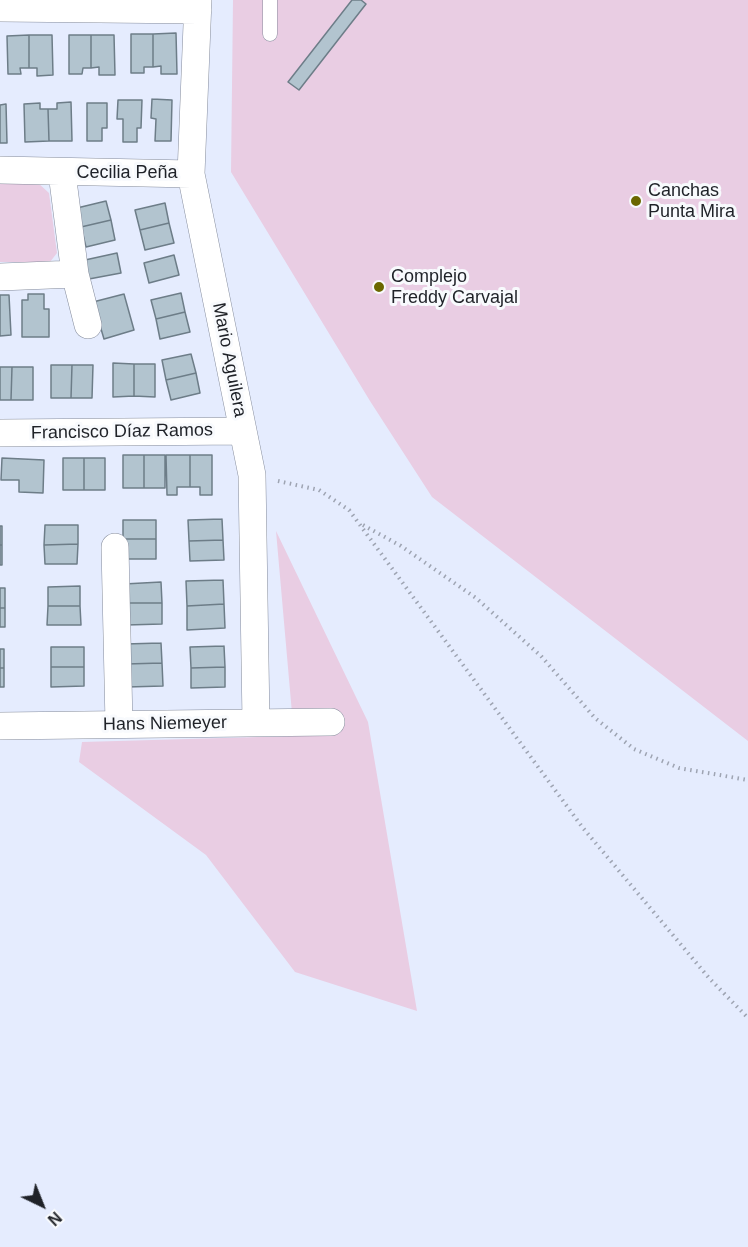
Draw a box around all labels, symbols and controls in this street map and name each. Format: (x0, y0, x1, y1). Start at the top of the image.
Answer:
street label: Cecilia Peña (76, 162, 178, 184)
place label: Canchas Punta Mira (648, 180, 735, 222)
marker: Canchas Punta Mira (629, 194, 643, 208)
place label: Complejo Freddy Carvajal (391, 266, 518, 308)
marker: Complejo Freddy Carvajal (372, 280, 386, 294)
street label: Mario Aguilera (207, 301, 251, 419)
street label: Francisco Díaz Ramos (31, 420, 213, 444)
street label: Hans Niemeyer (103, 712, 227, 736)
north arrow (12, 1175, 72, 1235)
text: N (45, 1208, 65, 1229)

